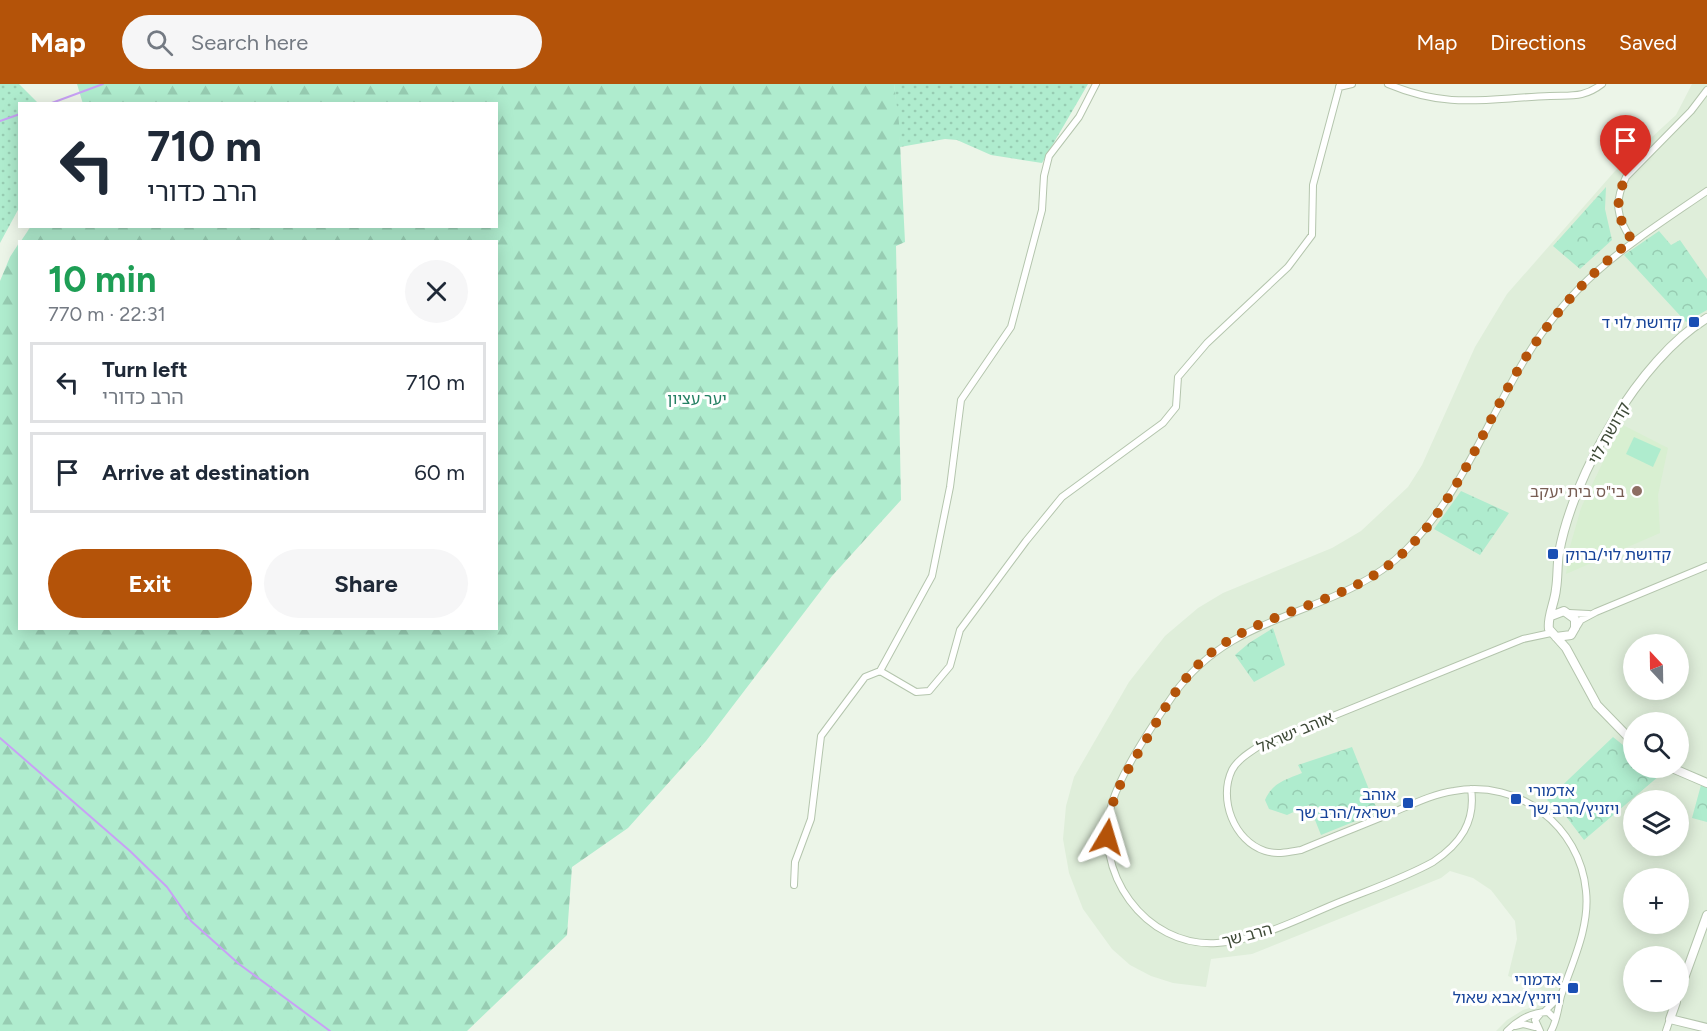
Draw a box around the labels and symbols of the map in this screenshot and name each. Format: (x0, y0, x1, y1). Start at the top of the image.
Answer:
pin (1600, 115, 1651, 177)
place label: קדושת לוי ד (1601, 313, 1682, 332)
marker: קדושת לוי ד (1687, 315, 1701, 329)
park label: יער עציון (667, 389, 727, 408)
street label: קדושת לוי (1584, 399, 1634, 467)
place label: בי"ס בית יעקב (1530, 482, 1625, 501)
marker: בי"ס בית יעקב (1630, 484, 1644, 498)
place label: קדושת לוי/ברוק (1565, 545, 1671, 564)
marker: קדושת לוי/ברוק (1546, 547, 1560, 561)
north arrow (1623, 634, 1689, 700)
street label: אוהב ישראל (1254, 707, 1336, 757)
place label: אדמורי ויזניץ/הרב שך (1528, 781, 1619, 818)
place label: אוהב ישראל/הרב שך (1295, 785, 1396, 822)
marker: אדמורי ויזניץ/הרב שך (1509, 792, 1523, 806)
marker: אוהב ישראל/הרב שך (1401, 796, 1415, 810)
position arrow (1075, 805, 1139, 869)
street label: הרב שך (1220, 919, 1274, 951)
place label: אדמורי ויזניץ/אבא שאול (1453, 970, 1561, 1007)
marker: אדמורי ויזניץ/אבא שאול (1566, 981, 1580, 995)

